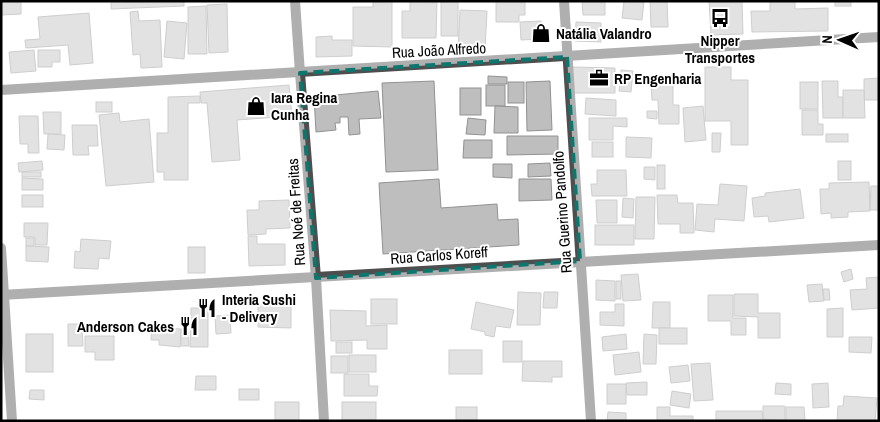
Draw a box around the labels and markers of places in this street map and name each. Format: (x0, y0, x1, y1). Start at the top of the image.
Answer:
bus stop icon: Nipper Transportes (709, 7, 731, 29)
shop icon: Natália Valandro (530, 22, 552, 44)
place label: Natália Valandro (556, 23, 652, 44)
place label: Nipper Transportes (685, 30, 755, 68)
office icon: RP Engenharia (588, 67, 610, 89)
place label: RP Engenharia (614, 68, 701, 89)
place label: Iara Regina Cunha (271, 87, 337, 125)
shop icon: Iara Regina Cunha (245, 95, 267, 117)
place label: Interia Sushi - Delivery (222, 289, 296, 327)
restaurant icon: Interia Sushi - Delivery (196, 297, 218, 319)
restaurant icon: Anderson Cakes (178, 315, 200, 337)
place label: Anderson Cakes (77, 316, 174, 337)

